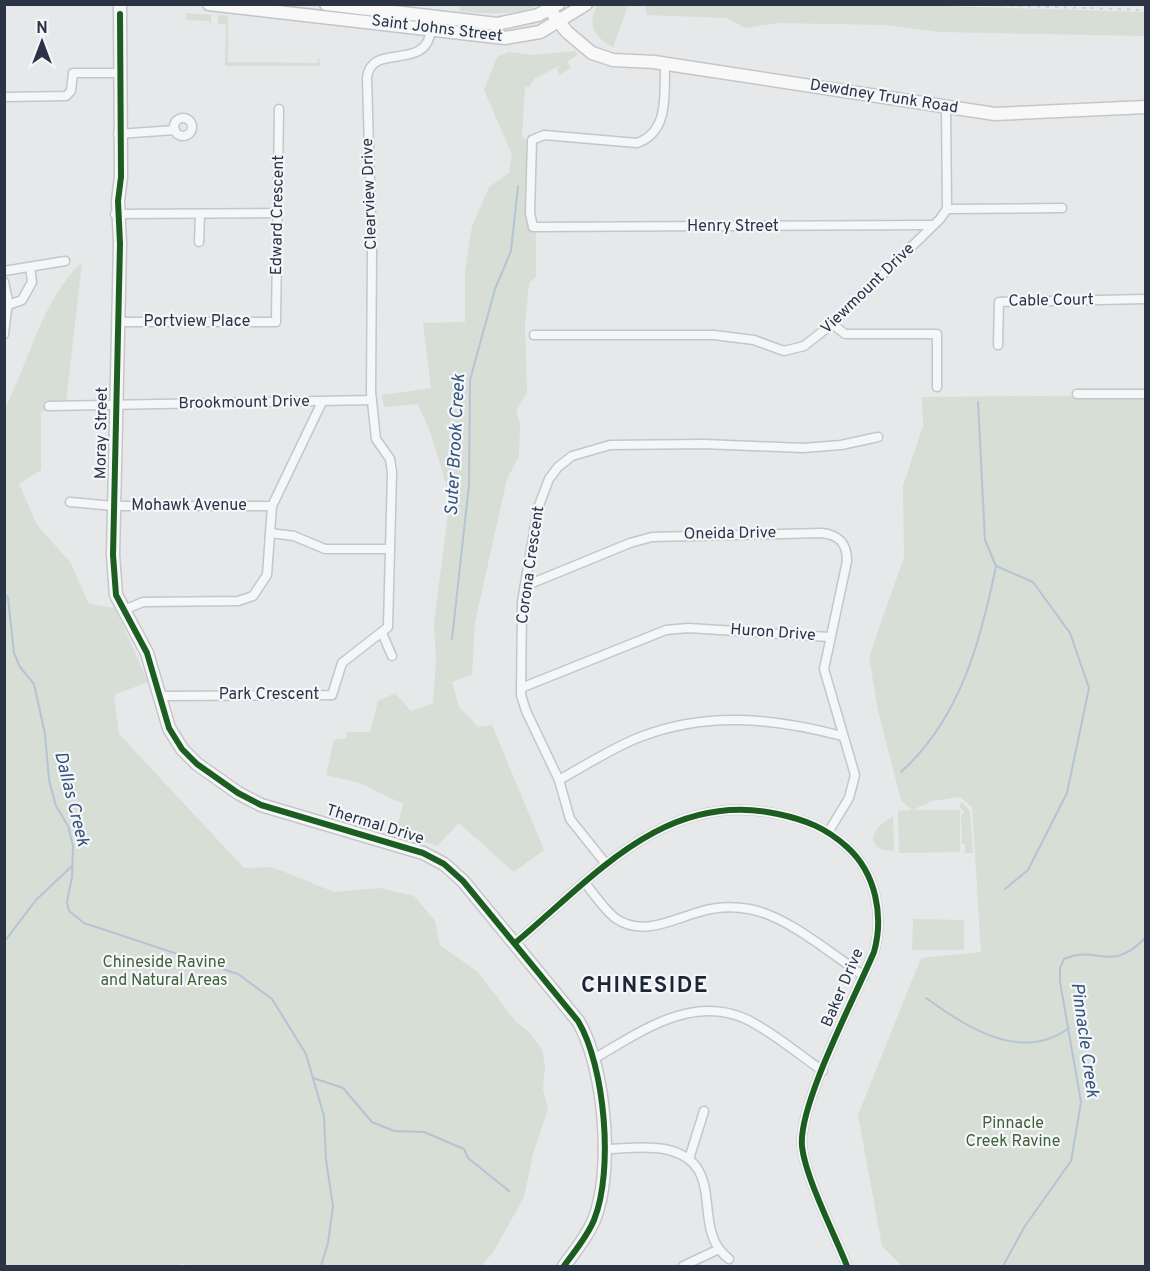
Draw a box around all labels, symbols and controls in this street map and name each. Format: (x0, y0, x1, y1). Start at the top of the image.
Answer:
street label: Saint Johns Street (370, 11, 504, 47)
north arrow (12, 12, 72, 72)
text: N (36, 19, 48, 39)
street label: Dewdney Trunk Road (808, 75, 960, 119)
street label: Clearview Drive (358, 138, 382, 250)
street label: Edward Crescent (267, 155, 289, 275)
street label: Henry Street (687, 217, 779, 237)
street label: Viewmount Drive (817, 239, 919, 339)
street label: Cable Court (1008, 290, 1094, 312)
street label: Portview Place (144, 312, 250, 332)
water label: Suter Brook Creek (441, 373, 471, 517)
street label: Moray Street (91, 387, 113, 479)
street label: Brookmount Drive (178, 392, 310, 414)
street label: Mohawk Avenue (131, 496, 247, 516)
street label: Corona Crescent (513, 505, 549, 625)
street label: Oneida Drive (683, 523, 777, 545)
street label: Huron Drive (730, 620, 816, 646)
street label: Park Crescent (219, 685, 319, 705)
water label: Dallas Creek (48, 749, 94, 850)
street label: Thermal Drive (324, 801, 426, 849)
street label: Baker Drive (817, 946, 869, 1030)
park label: Chineside Ravine and Natural Areas (100, 953, 228, 991)
district label: CHINESIDE (581, 973, 709, 1000)
water label: Pinnacle Creek (1065, 981, 1104, 1100)
park label: Pinnacle Creek Ravine (966, 1114, 1060, 1152)

